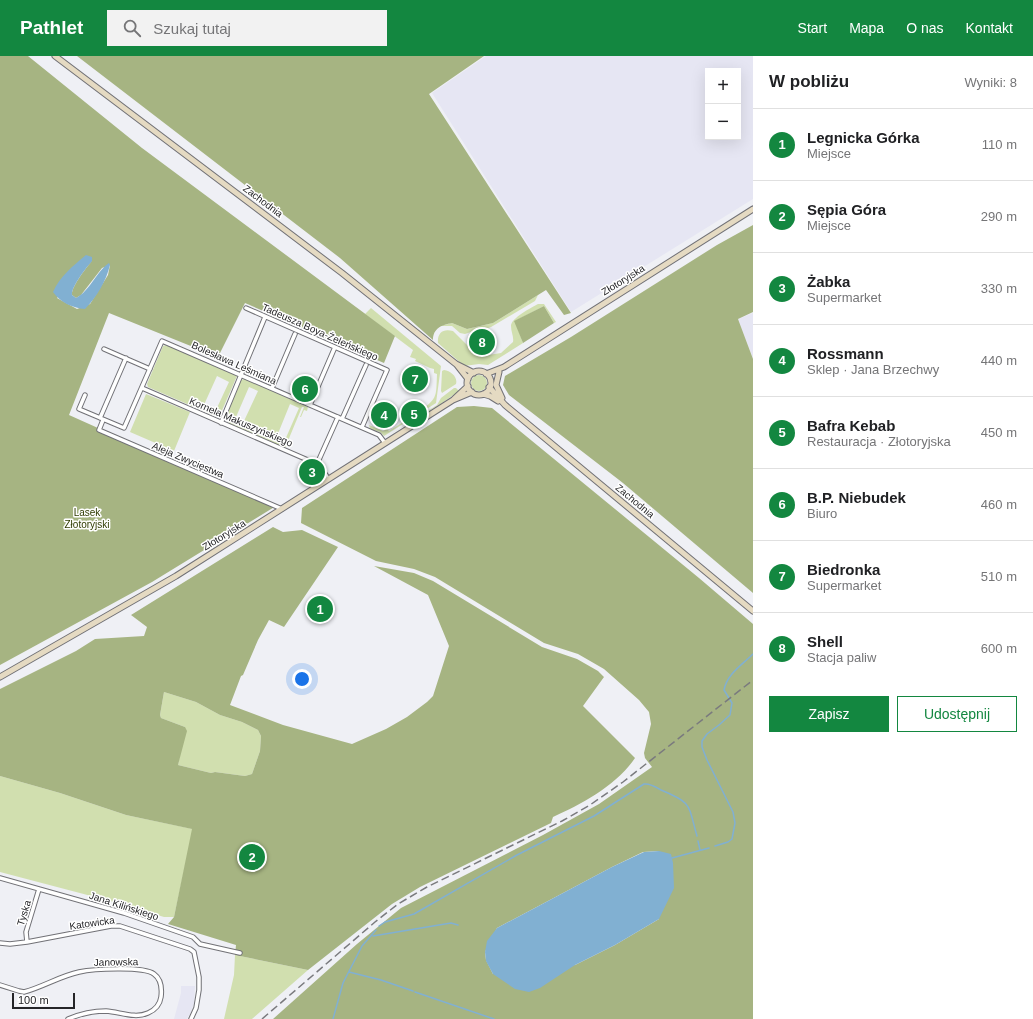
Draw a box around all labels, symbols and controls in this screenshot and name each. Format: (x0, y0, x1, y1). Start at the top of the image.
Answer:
search box (107, 10, 387, 46)
text: Pathlet (20, 17, 83, 38)
icon: search (121, 17, 143, 39)
text: Szukaj tutaj (153, 20, 231, 37)
text: Start (798, 20, 827, 36)
text: Mapa (849, 20, 884, 36)
text: O nas (906, 20, 944, 36)
text: Kontakt (966, 20, 1013, 36)
map controls (705, 68, 741, 140)
button: + (705, 68, 741, 104)
text: W pobliżu (769, 72, 849, 91)
text: Wyniki: 8 (964, 75, 1017, 90)
button: − (705, 104, 741, 140)
text: Legnicka Górka (807, 129, 920, 146)
text: 1 (778, 137, 786, 152)
text: 110 m (982, 137, 1017, 152)
text: Miejsce (807, 146, 851, 161)
street label: Zachodnia (241, 183, 285, 220)
text: Sępia Góra (807, 201, 886, 218)
text: 2 (778, 209, 786, 224)
text: 290 m (981, 209, 1017, 224)
text: Miejsce (807, 218, 851, 233)
street label: Złotoryjska (600, 262, 647, 297)
text: Żabka (807, 273, 850, 290)
text: 3 (778, 281, 786, 296)
text: 330 m (981, 281, 1017, 296)
text: Supermarket (807, 290, 881, 305)
street label: Tadeusza Boya-Żeleńskiego (260, 301, 380, 363)
pin: 8 (469, 327, 495, 357)
street label: Bolesława Leśmiana (190, 339, 279, 387)
text: Rossmann (807, 345, 884, 362)
text: 4 (778, 353, 786, 368)
text: 440 m (981, 353, 1017, 368)
text: Sklep · Jana Brzechwy (807, 362, 939, 377)
pin: 7 (402, 364, 428, 394)
pin: 6 (292, 374, 318, 404)
street label: Kornela Makuszyńskiego (188, 395, 295, 449)
pin: 5 (401, 399, 427, 429)
pin: 4 (371, 400, 397, 430)
text: Bafra Kebab (807, 417, 895, 434)
text: 5 (778, 425, 786, 440)
text: 450 m (981, 425, 1017, 440)
text: Restauracja · Złotoryjska (807, 434, 951, 449)
street label: Aleja Zwycięstwa (151, 440, 226, 480)
pin: 3 (299, 457, 325, 487)
street label: Zachodnia (614, 482, 657, 521)
text: B.P. Niebudek (807, 489, 906, 506)
text: 6 (778, 497, 786, 512)
text: 460 m (981, 497, 1017, 512)
text: Biuro (807, 506, 837, 521)
park label: Lasek Złotoryjski (64, 507, 110, 530)
street label: Złotoryjska (201, 517, 248, 552)
text: Biedronka (807, 561, 880, 578)
text: 7 (778, 569, 786, 584)
text: 510 m (981, 569, 1017, 584)
text: Supermarket (807, 578, 881, 593)
pin: 1 (307, 594, 333, 624)
text: Shell (807, 633, 843, 650)
text: 8 (778, 641, 786, 656)
text: 600 m (981, 641, 1017, 656)
text: Stacja paliw (807, 650, 876, 665)
your location (292, 669, 312, 689)
button: Zapisz (769, 696, 889, 732)
button: Udostępnij (897, 696, 1017, 732)
pin: 2 (239, 842, 265, 872)
street label: Jana Kilińskiego (88, 890, 160, 923)
street label: Tyska (15, 898, 33, 927)
street label: Katowicka (69, 914, 116, 932)
street label: Janowska (94, 956, 139, 968)
scale bar (12, 991, 75, 1010)
text: 100 m (18, 994, 49, 1006)

